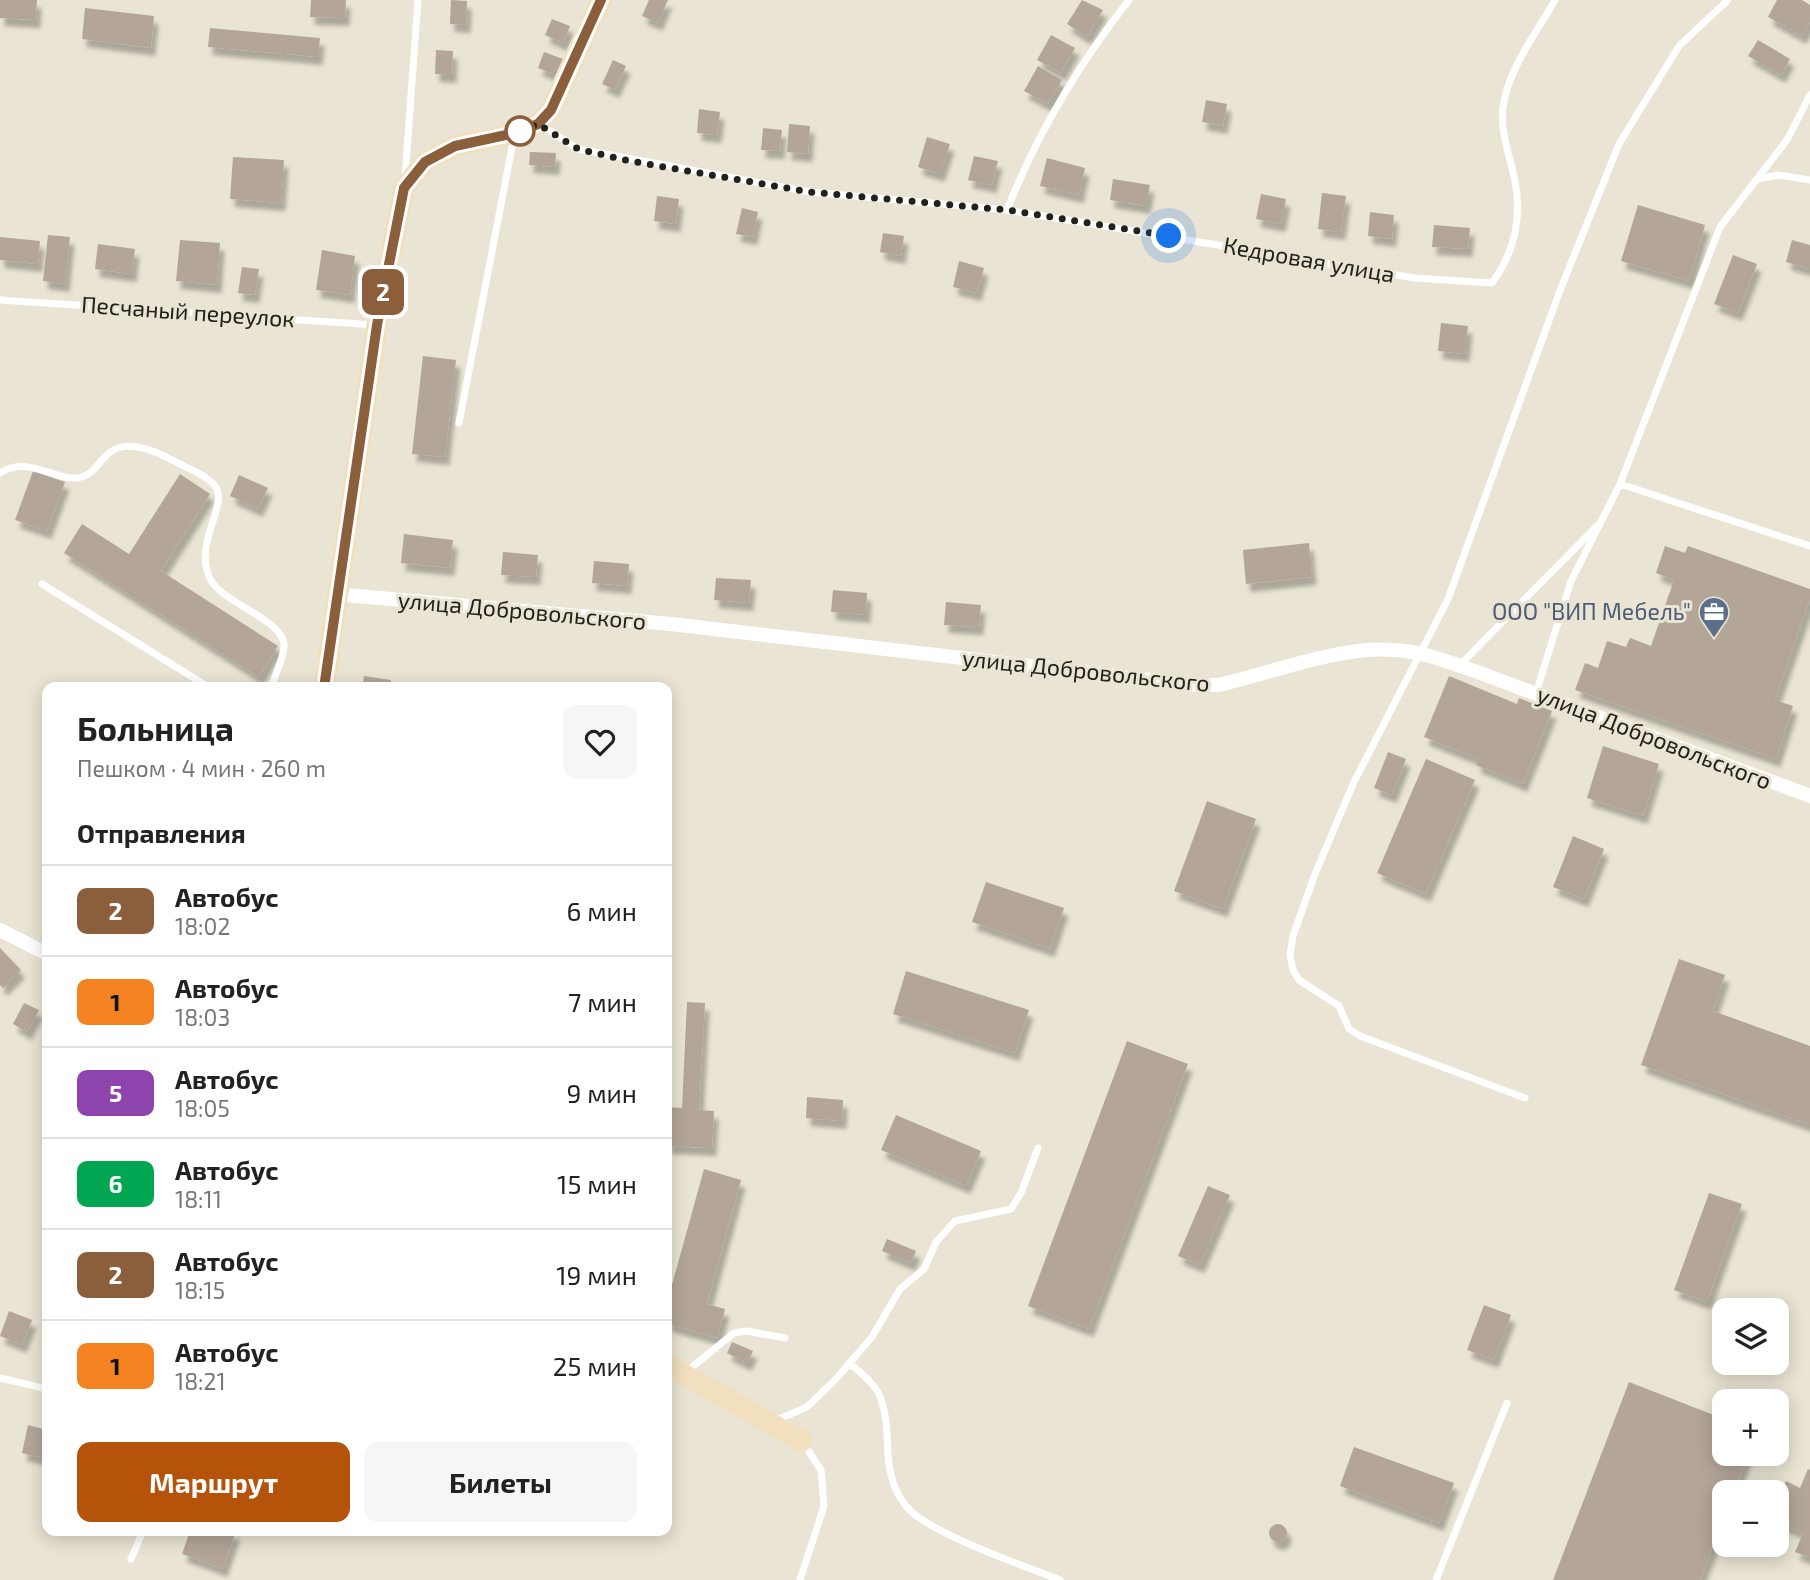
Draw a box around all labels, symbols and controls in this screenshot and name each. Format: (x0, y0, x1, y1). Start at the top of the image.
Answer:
unlabelled marker (505, 116, 535, 146)
your location (1151, 218, 1186, 253)
street label: Кедровая улица (1221, 230, 1397, 289)
line badge: 2 (360, 269, 406, 315)
text: 2 (376, 277, 390, 306)
street label: Песчаный переулок (80, 290, 296, 333)
street label: улица Добровольского (397, 585, 647, 636)
office icon: ООО "ВИП Мебель" (1697, 595, 1731, 639)
place label: ООО "ВИП Мебель" (1492, 597, 1691, 625)
street label: улица Добровольского (961, 643, 1211, 698)
street label: улица Добровольского (1533, 679, 1776, 796)
button: heart (563, 705, 637, 779)
text: Больница (77, 708, 234, 748)
text: Пешком · 4 мин · 260 m (77, 754, 326, 782)
text: Отправления (77, 817, 246, 848)
text: Автобус (175, 881, 278, 912)
text: 6 мин (566, 895, 637, 926)
text: 2 (109, 896, 122, 925)
text: 18:02 (175, 912, 230, 940)
text: Автобус (175, 972, 278, 1003)
text: 7 мин (568, 986, 637, 1017)
text: 1 (110, 987, 121, 1016)
text: 18:03 (175, 1003, 230, 1031)
text: Автобус (175, 1063, 278, 1094)
text: 9 мин (566, 1077, 637, 1108)
text: 5 (109, 1078, 122, 1107)
text: 18:05 (175, 1094, 230, 1122)
text: Автобус (175, 1154, 278, 1185)
text: 15 мин (557, 1168, 637, 1199)
text: 6 (108, 1169, 123, 1198)
text: 18:11 (175, 1185, 222, 1213)
text: Автобус (175, 1245, 278, 1276)
text: 19 мин (556, 1259, 637, 1290)
text: 2 (109, 1260, 122, 1289)
text: 18:15 (175, 1276, 225, 1304)
map controls (1712, 1298, 1789, 1557)
button: layers (1712, 1298, 1789, 1375)
text: Автобус (175, 1336, 278, 1367)
text: 25 мин (553, 1350, 637, 1381)
text: 1 (110, 1351, 121, 1380)
text: 18:21 (175, 1367, 226, 1395)
button: + (1712, 1389, 1789, 1466)
button: Маршрут (77, 1442, 350, 1522)
button: Билеты (364, 1442, 637, 1522)
button: − (1712, 1480, 1789, 1557)

